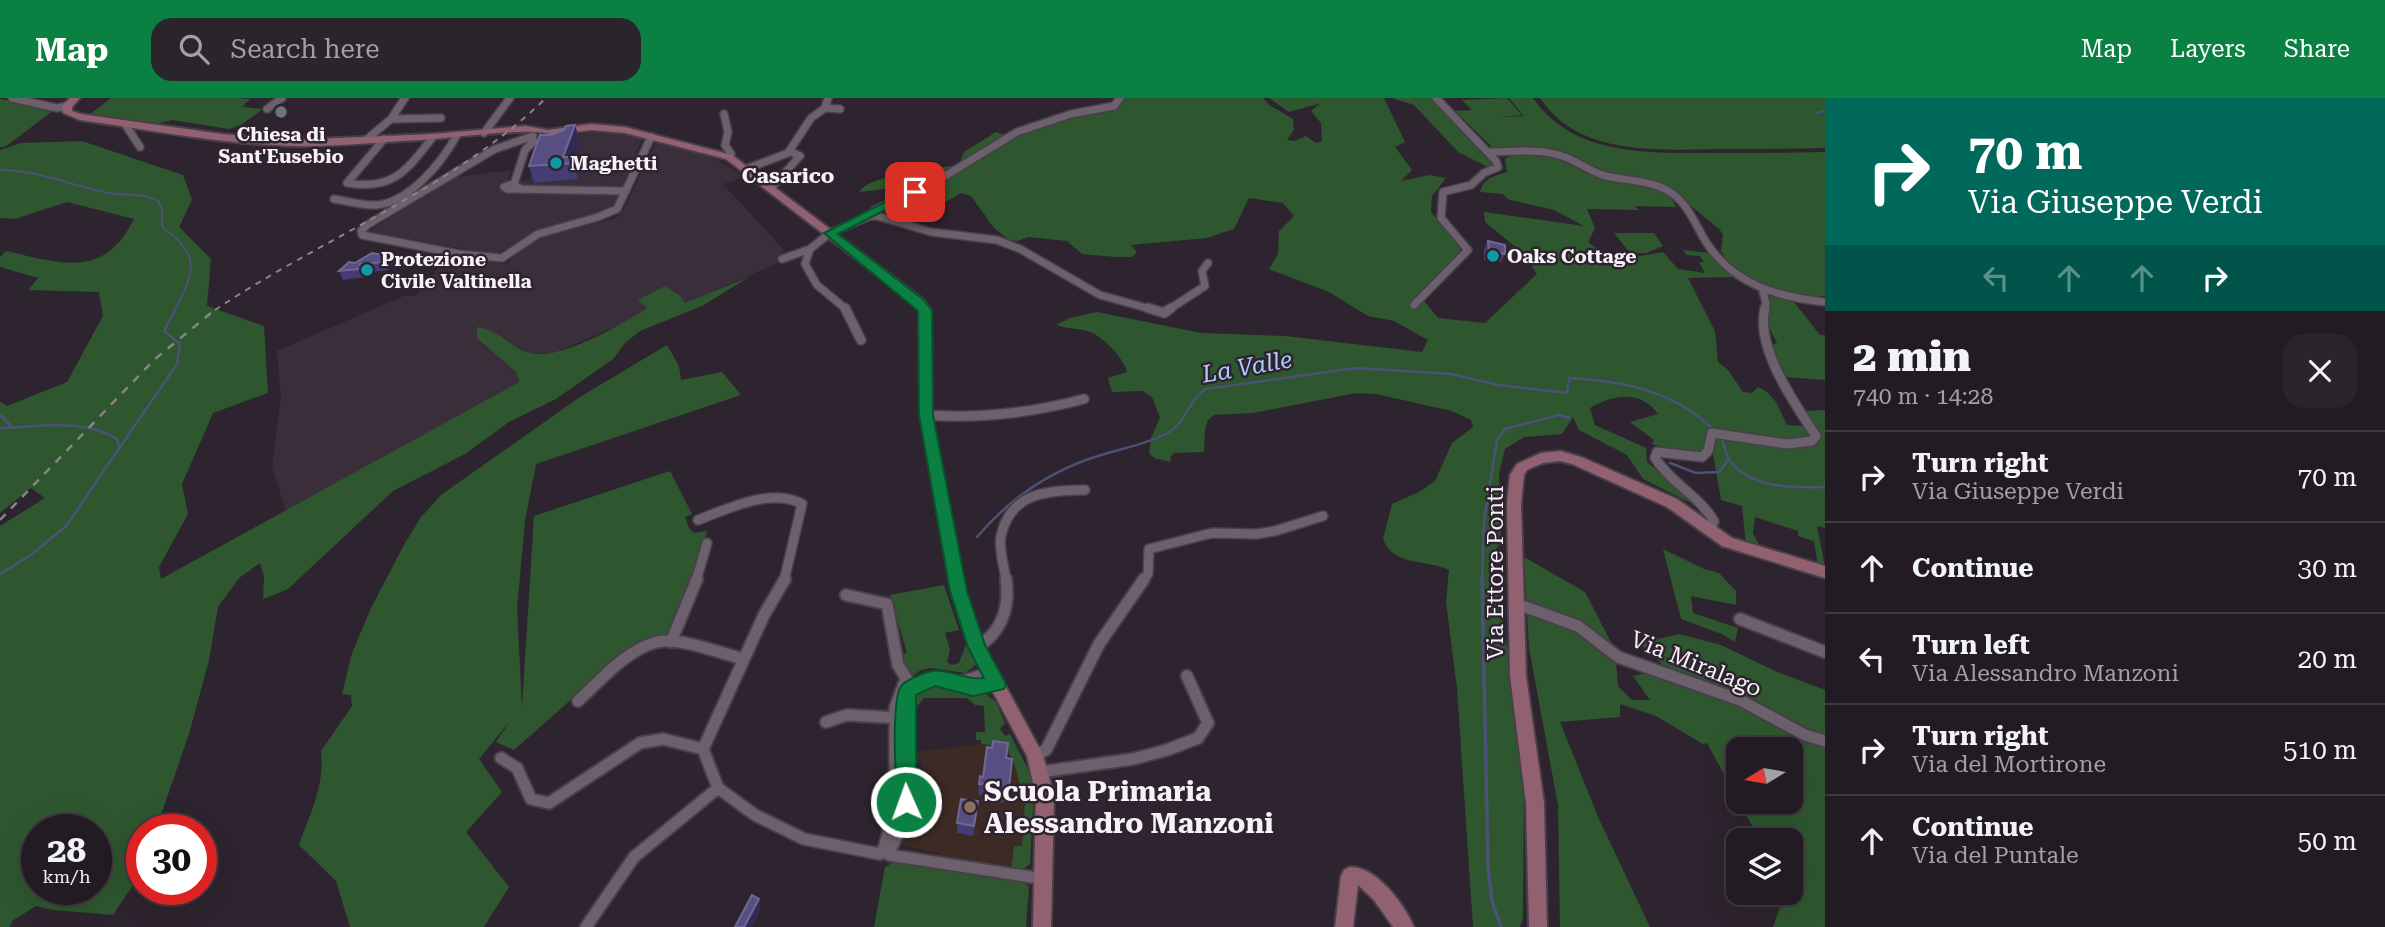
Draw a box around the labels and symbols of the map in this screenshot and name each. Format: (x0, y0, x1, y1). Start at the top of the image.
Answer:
marker: Chiesa di Sant'Eusebio (273, 104, 289, 120)
place label: Chiesa di Sant'Eusebio (218, 123, 344, 168)
place label: Maghetti (570, 152, 657, 175)
marker: Maghetti (548, 155, 564, 171)
pin (885, 162, 945, 222)
district label: Casarico (742, 164, 834, 188)
place label: Oaks Cottage (1507, 245, 1636, 268)
place label: Protezione Civile Valtinella (381, 248, 532, 293)
marker: Oaks Cottage (1485, 248, 1501, 264)
marker: Protezione Civile Valtinella (359, 262, 375, 278)
water label: La Valle (1199, 345, 1294, 389)
street label: Via Ettore Ponti (1482, 486, 1509, 660)
street label: Via Miralago (1627, 625, 1765, 703)
north arrow (1726, 737, 1802, 814)
position arrow (869, 765, 943, 839)
place label: Scuola Primaria Alessandro Manzoni (984, 775, 1274, 840)
marker: Scuola Primaria Alessandro Manzoni (962, 799, 978, 815)
speed limit sign: 30 (126, 814, 217, 905)

